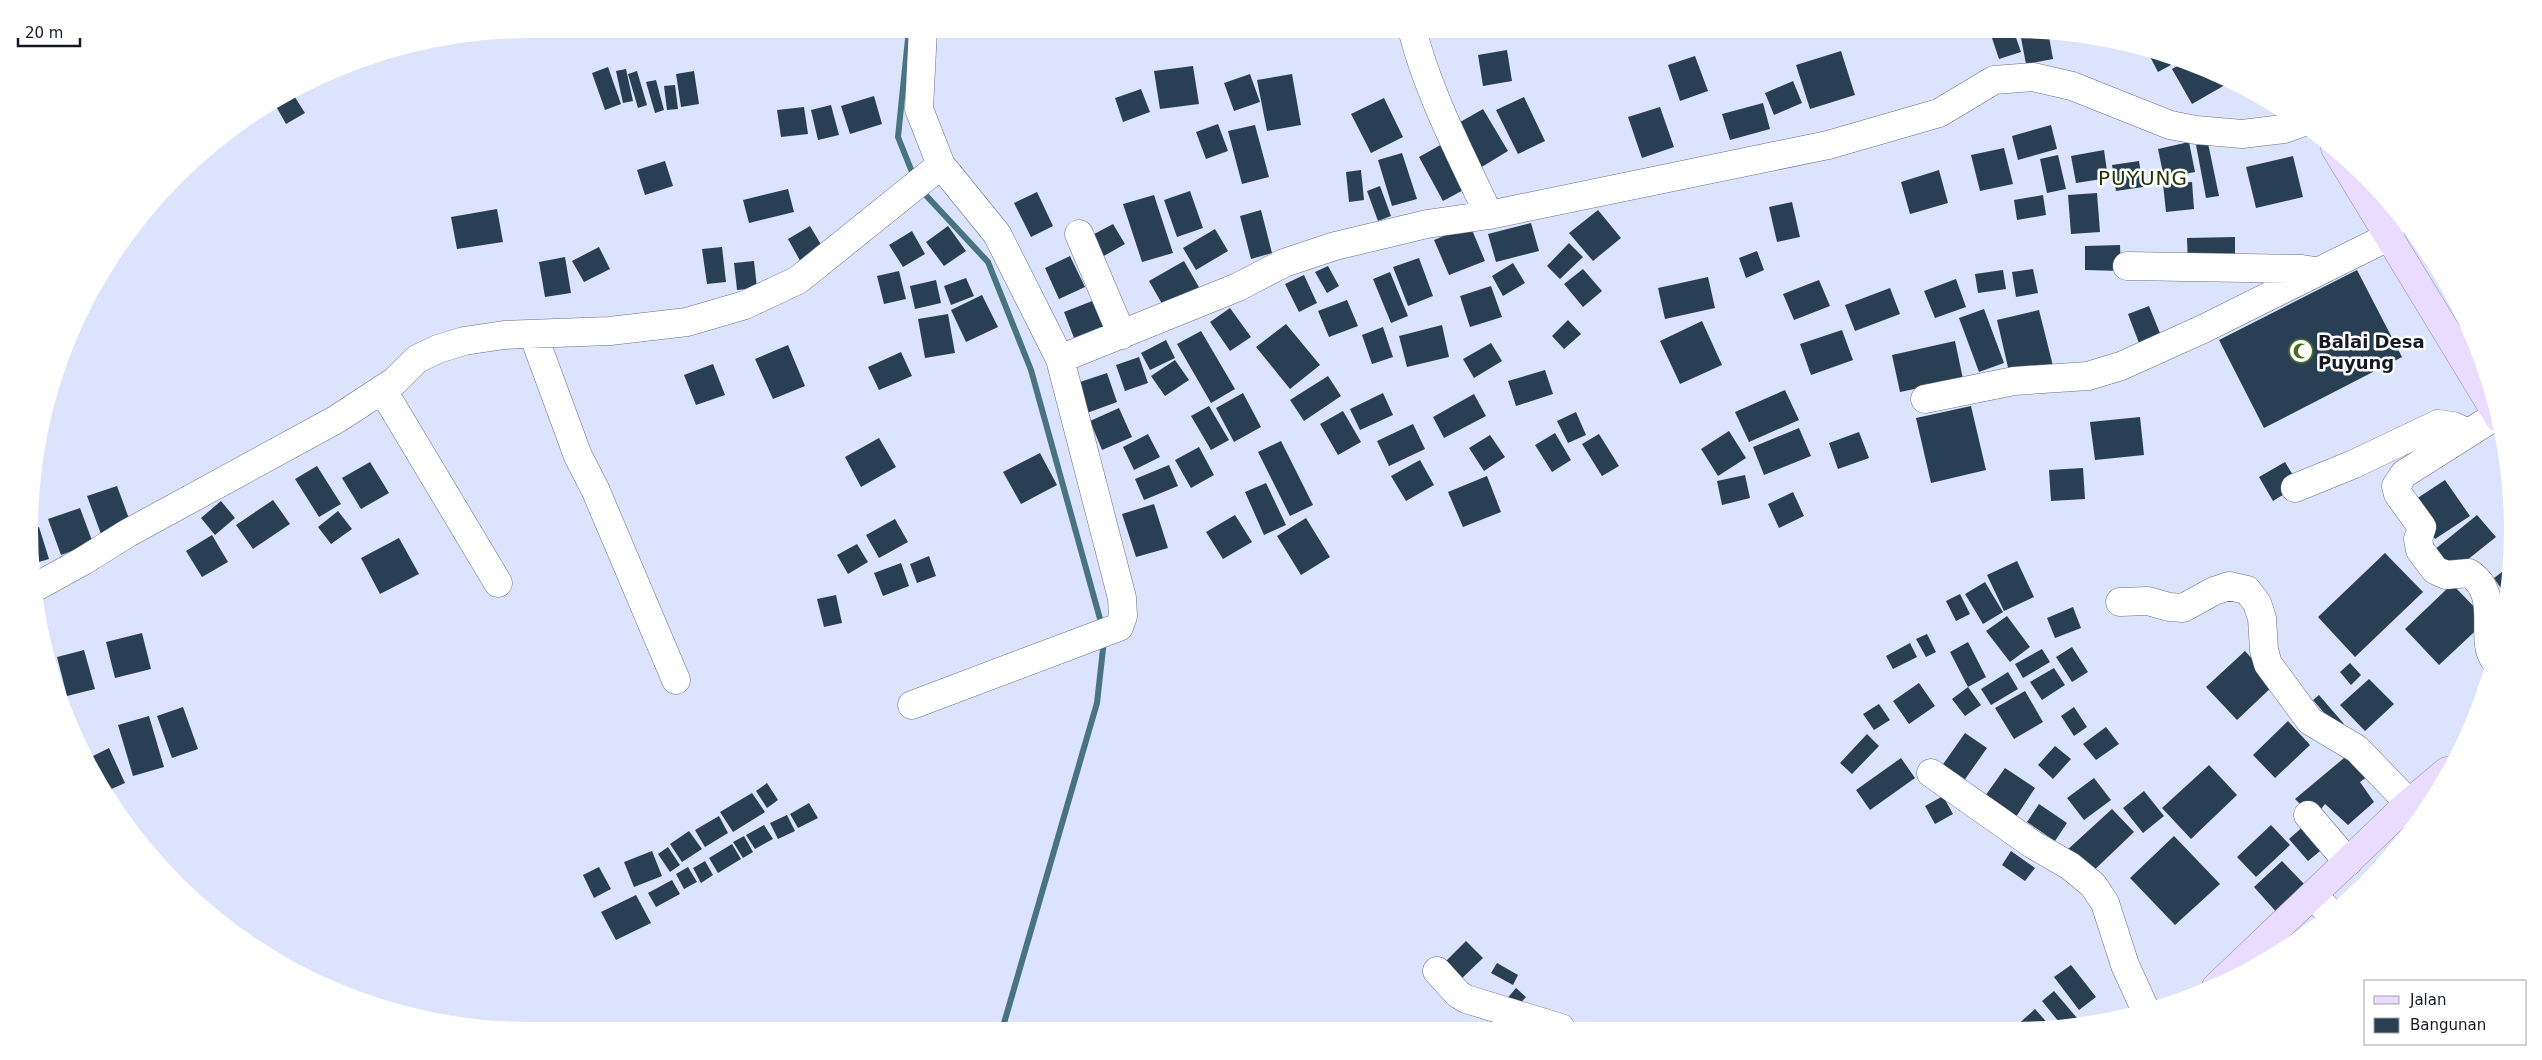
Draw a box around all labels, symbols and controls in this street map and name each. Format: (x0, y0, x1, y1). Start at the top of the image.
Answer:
scale bar (18, 15, 80, 47)
text: 20 m (25, 24, 63, 42)
district label: PUYUNG (2098, 166, 2188, 190)
place label: Balai Desa Puyung (2318, 331, 2425, 373)
mosque icon: Balai Desa Puyung (2288, 338, 2314, 364)
legend (2364, 980, 2527, 1045)
text: Jalan (2409, 991, 2446, 1009)
text: Bangunan (2410, 1016, 2486, 1034)

